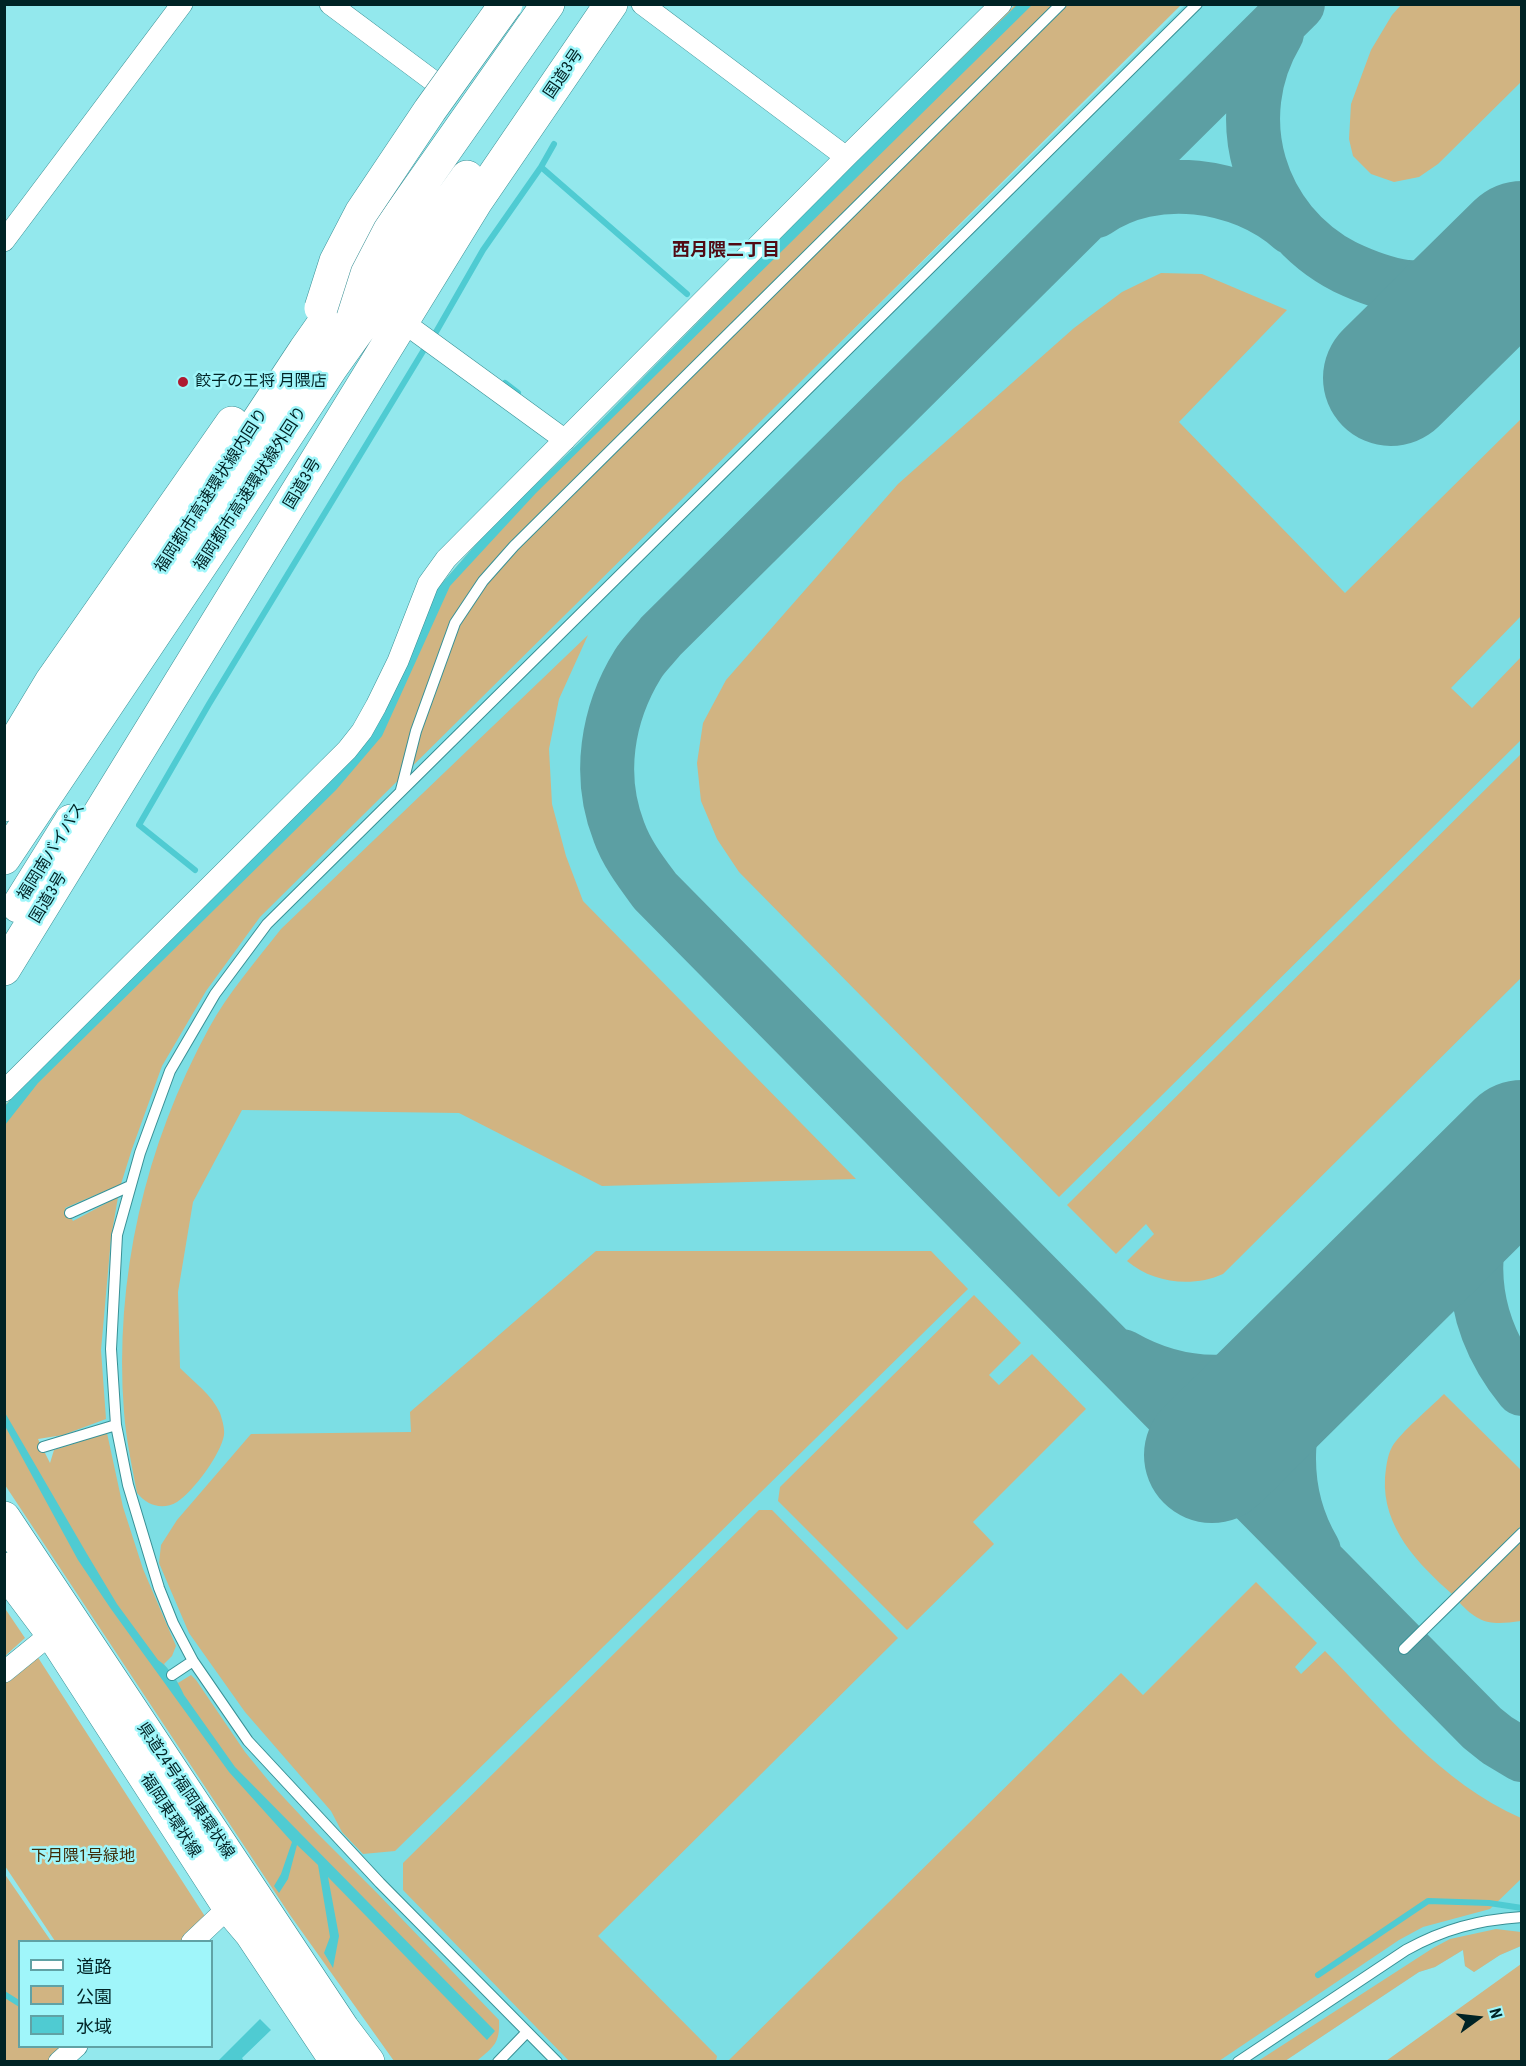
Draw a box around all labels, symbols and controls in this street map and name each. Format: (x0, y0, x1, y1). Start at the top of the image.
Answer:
street label: 国道3号 (540, 45, 588, 103)
district label: 西月隈二丁目 (672, 240, 780, 262)
place label: 餃子の王将 月隈店 (195, 372, 327, 392)
marker: 餃子の王将 月隈店 (176, 375, 190, 389)
street label: 福岡都市高速環状線外回り (191, 403, 311, 575)
street label: 福岡都市高速環状線内回り (152, 405, 272, 577)
street label: 国道3号 (280, 455, 326, 513)
street label: 福岡南バイパス (14, 799, 90, 905)
street label: 国道3号 (26, 869, 72, 927)
street label: 県道24号福岡東環状線 (132, 1719, 238, 1863)
street label: 福岡東環状線 (136, 1771, 204, 1861)
park label: 下月隈1号緑地 (31, 1847, 135, 1867)
legend (18, 1940, 213, 2048)
text: 道路 (76, 1956, 112, 1977)
text: 公園 (76, 1986, 112, 2007)
north arrow (1448, 1988, 1508, 2048)
text: N (1485, 2006, 1506, 2020)
text: 水域 (76, 2016, 112, 2037)

